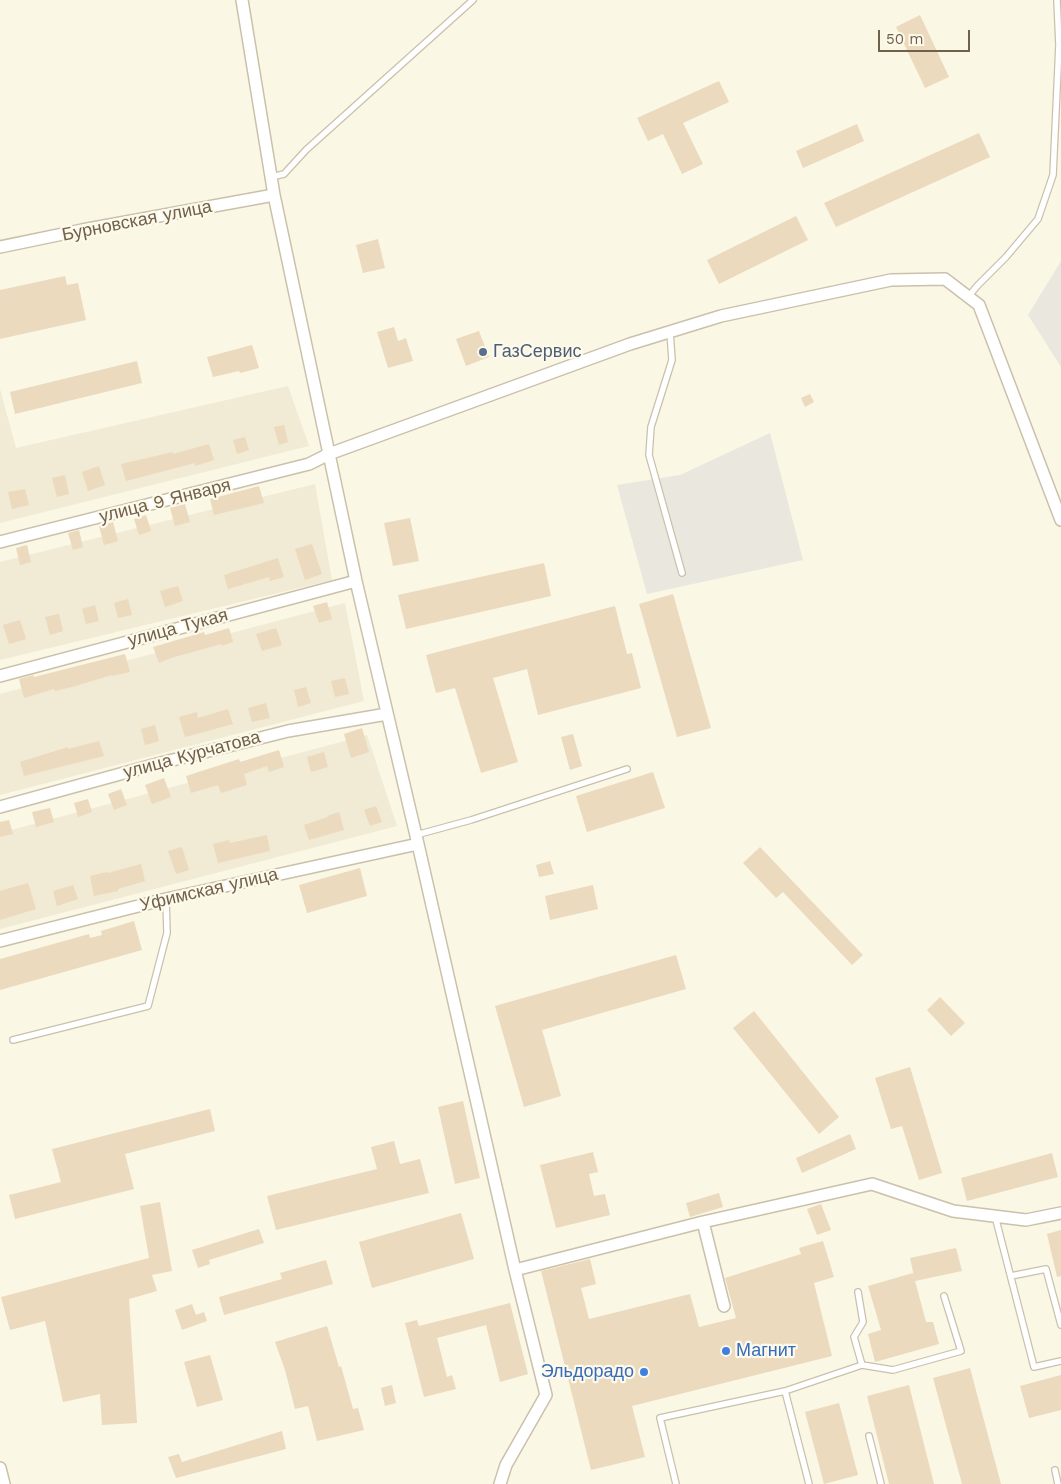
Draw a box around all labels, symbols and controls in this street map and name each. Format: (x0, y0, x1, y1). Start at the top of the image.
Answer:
scale bar (881, 20, 974, 52)
text: 50 m (886, 30, 923, 48)
street label: Бурновская улица (60, 196, 214, 246)
place label: ГазСервис (493, 341, 581, 363)
marker: ГазСервис (477, 346, 489, 358)
street label: улица 9 Января (97, 474, 233, 528)
street label: улица Тукая (126, 604, 230, 652)
street label: улица Курчатова (121, 726, 263, 784)
street label: Уфимская улица (138, 864, 280, 916)
place label: Магнит (736, 1340, 796, 1362)
marker: Магнит (720, 1345, 732, 1357)
place label: Эльдорадо (541, 1361, 634, 1383)
marker: Эльдорадо (638, 1366, 650, 1378)

